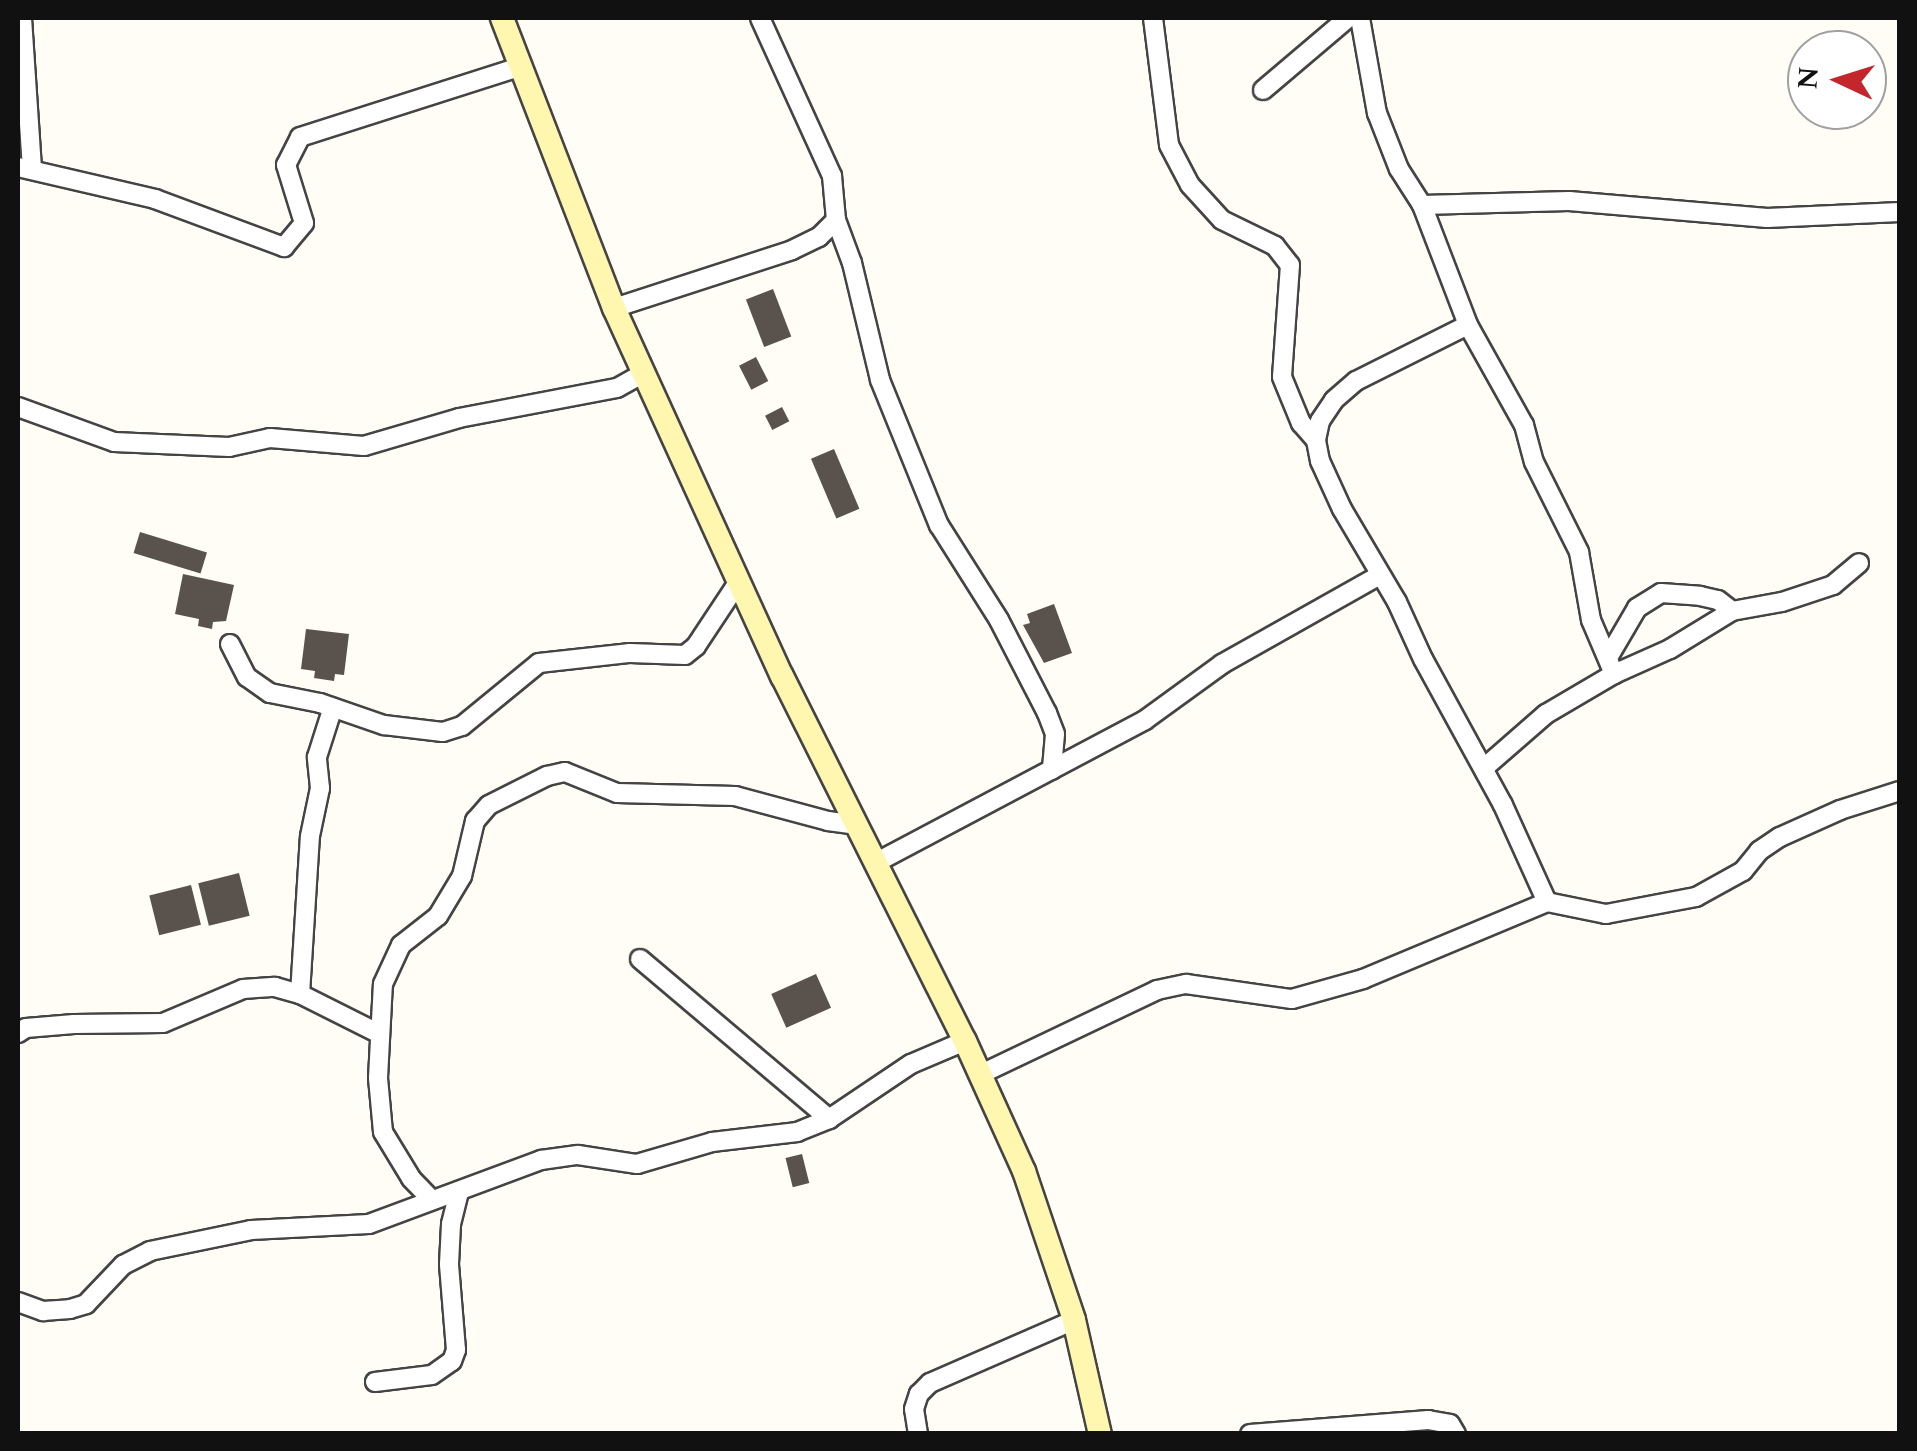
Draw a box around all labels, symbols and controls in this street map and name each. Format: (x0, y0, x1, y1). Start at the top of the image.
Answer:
north arrow (1787, 30, 1887, 130)
text: N (1786, 65, 1831, 91)

